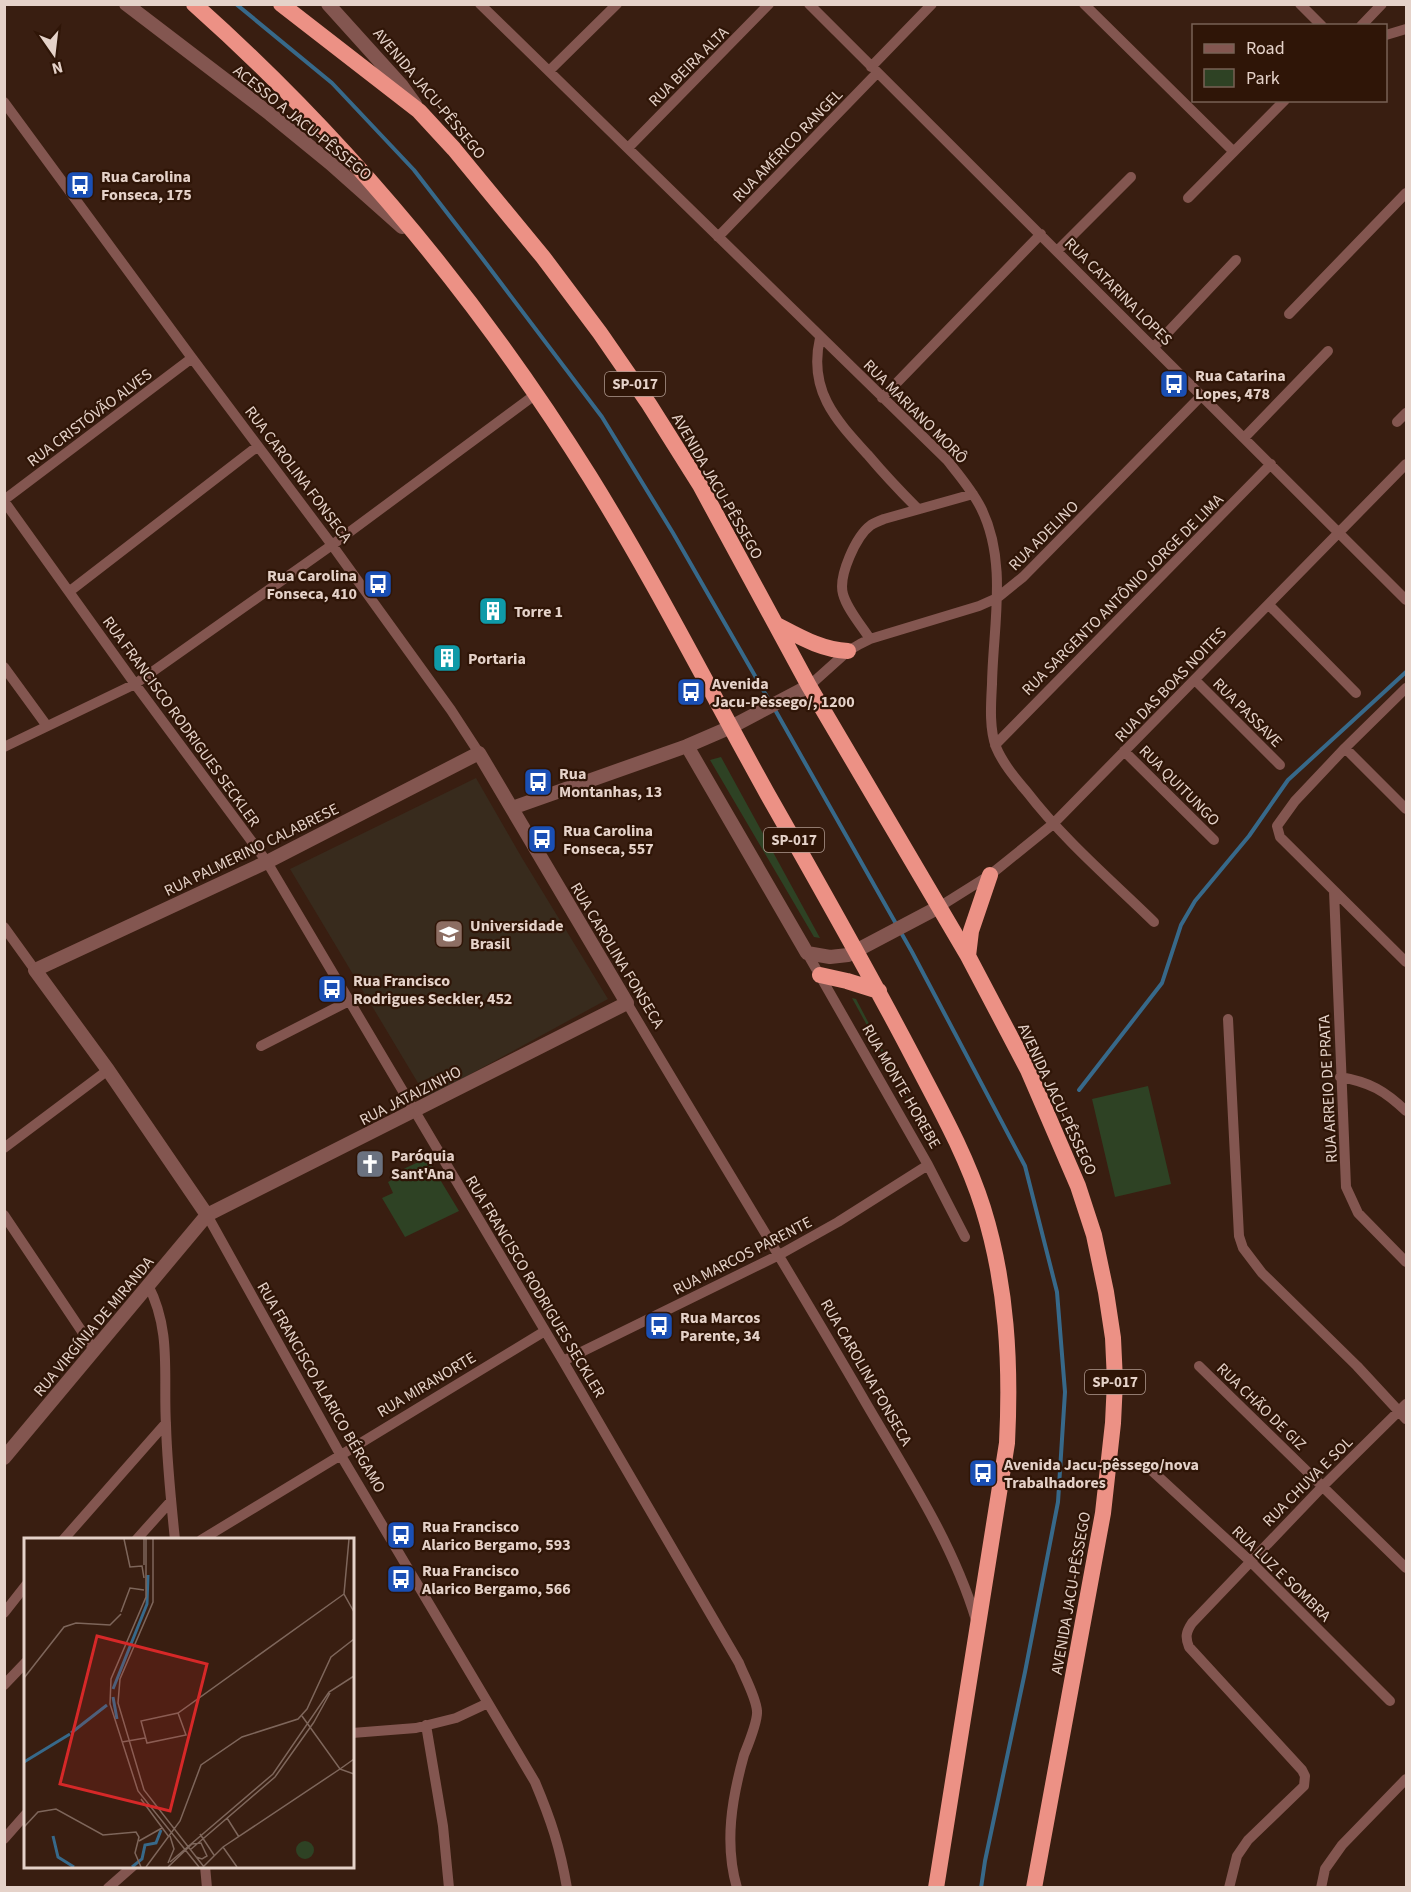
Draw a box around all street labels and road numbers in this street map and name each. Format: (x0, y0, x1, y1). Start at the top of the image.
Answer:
street label: RUA BEIRA ALTA (644, 22, 734, 112)
street label: AVENIDA JACU-PÊSSEGO (368, 23, 491, 164)
street label: ACESSO A JACU-PÊSSEGO (228, 60, 376, 186)
street label: RUA AMÉRICO RANGEL (728, 84, 848, 207)
street label: RUA CATARINA LOPES (1060, 233, 1177, 350)
street label: RUA MARIANO MORÔ (858, 355, 972, 469)
street label: RUA CRISTÓVÃO ALVES (23, 364, 157, 472)
road number: SP-017 (605, 372, 665, 396)
street label: RUA CAROLINA FONSECA (239, 402, 357, 548)
street label: AVENIDA JACU-PÊSSEGO (666, 410, 768, 563)
street label: RUA SARGENTO ANTÔNIO JORGE DE LIMA (1017, 489, 1229, 700)
street label: RUA ADELINO (1004, 496, 1084, 576)
street label: RUA FRANCISCO RODRIGUES SECKLER (97, 612, 265, 831)
street label: RUA DAS BOAS NOITES (1110, 622, 1232, 747)
street label: RUA PASSAVE (1208, 673, 1287, 752)
street label: RUA QUITUNGO (1134, 740, 1225, 831)
street label: RUA PALMERINO CALABRESE (160, 798, 342, 902)
road number: SP-017 (764, 828, 824, 852)
street label: RUA CAROLINA FONSECA (565, 879, 670, 1033)
street label: RUA ARREIO DE PRATA (1313, 1014, 1343, 1164)
street label: RUA MONTE HOREBE (857, 1020, 946, 1153)
street label: AVENIDA JACU-PÊSSEGO (1012, 1020, 1102, 1179)
street label: RUA JATAIZINHO (356, 1061, 465, 1131)
street label: RUA FRANCISCO RODRIGUES SECKLER (460, 1171, 610, 1402)
street label: RUA MARCOS PARENTE (669, 1211, 816, 1301)
street label: RUA VIRGÍNIA DE MIRANDA (28, 1252, 159, 1401)
street label: RUA FRANCISCO ALARICO BÉRGAMO (252, 1278, 391, 1497)
street label: RUA CAROLINA FONSECA (815, 1295, 917, 1450)
street label: RUA MIRANORTE (373, 1347, 480, 1423)
street label: RUA CHÃO DE GIZ (1212, 1358, 1311, 1455)
road number: SP-017 (1085, 1370, 1145, 1394)
street label: RUA CHUVA E SOL (1258, 1432, 1358, 1532)
street label: AVENIDA JACU-PÊSSEGO (1046, 1510, 1096, 1676)
street label: RUA LUZ E SOMBRA (1227, 1521, 1336, 1627)

